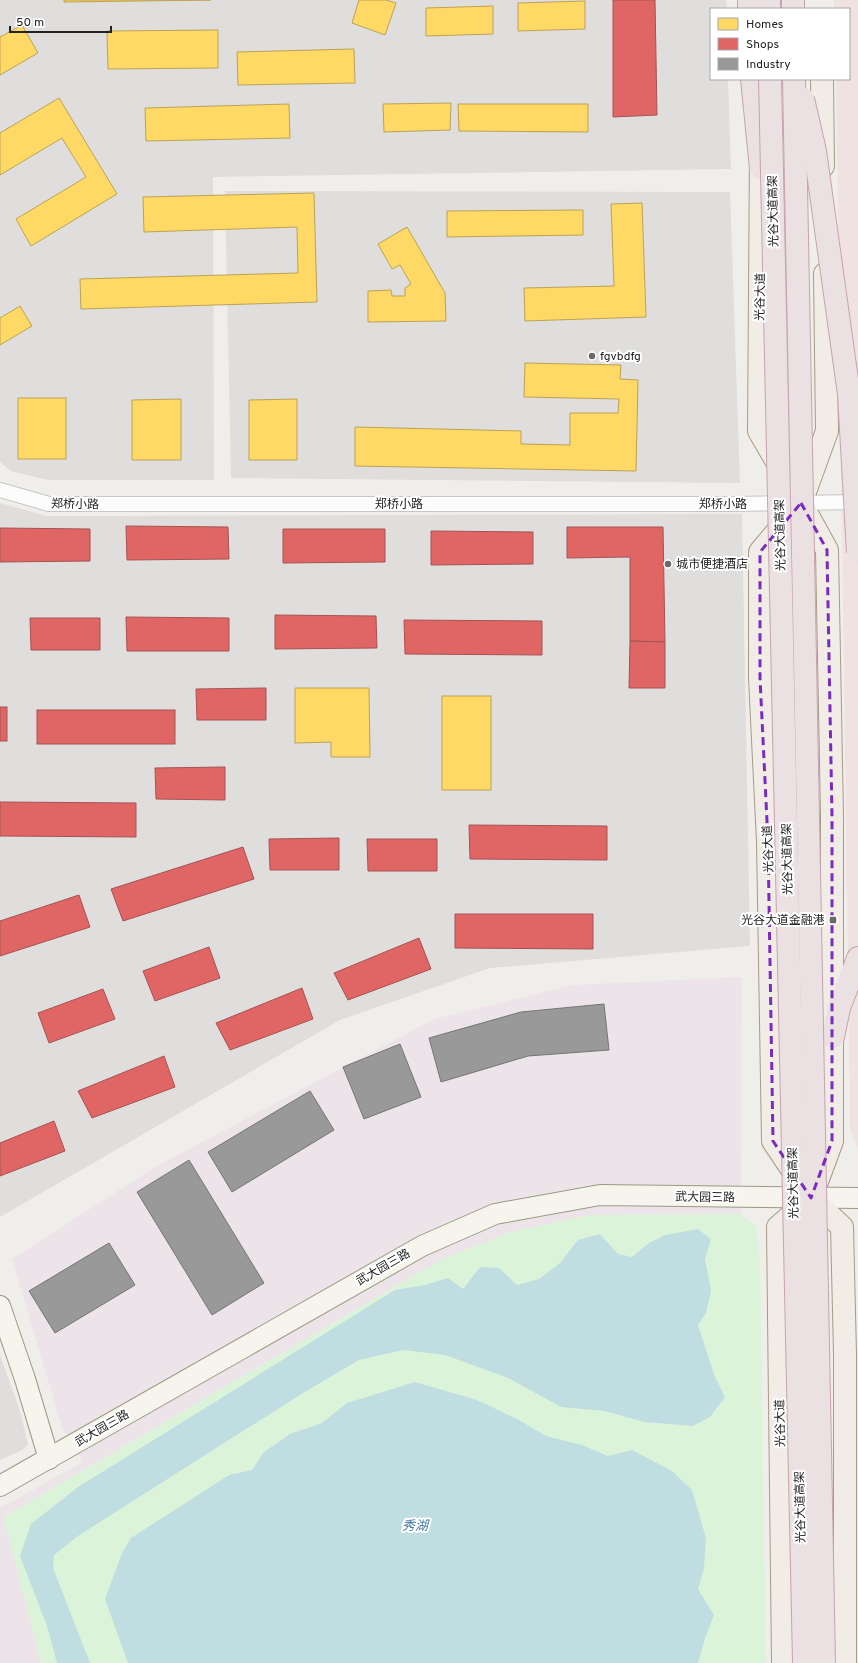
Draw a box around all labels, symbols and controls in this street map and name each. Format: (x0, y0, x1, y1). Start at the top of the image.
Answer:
scale bar (10, 8, 111, 34)
legend (710, 8, 850, 80)
text: 50 m (16, 15, 44, 31)
text: Homes (746, 17, 783, 33)
text: Shops (746, 37, 779, 53)
text: Industry (746, 57, 791, 73)
street label: 光谷大道高架 (765, 175, 783, 247)
street label: 光谷大道 (753, 273, 769, 321)
place label: fgvbdfg (600, 349, 641, 365)
marker: fgvbdfg (587, 351, 597, 361)
street label: 郑桥小路 (51, 497, 99, 513)
street label: 郑桥小路 (375, 497, 423, 513)
street label: 郑桥小路 (699, 497, 747, 513)
street label: 光谷大道高架 (772, 499, 790, 571)
place label: 城市便捷酒店 (676, 557, 748, 573)
marker: 城市便捷酒店 (663, 559, 673, 569)
street label: 光谷大道高架 (779, 823, 797, 895)
street label: 光谷大道 (760, 825, 778, 873)
place label: 光谷大道金融港 (741, 913, 825, 929)
marker: 光谷大道金融港 (828, 915, 838, 925)
street label: 光谷大道高架 (785, 1147, 803, 1219)
street label: 武大园三路 (675, 1189, 735, 1207)
street label: 武大园三路 (354, 1246, 413, 1290)
street label: 光谷大道 (773, 1399, 789, 1447)
street label: 武大园三路 (73, 1407, 132, 1451)
street label: 光谷大道高架 (792, 1471, 810, 1543)
water label: 秀湖 (402, 1519, 430, 1535)

